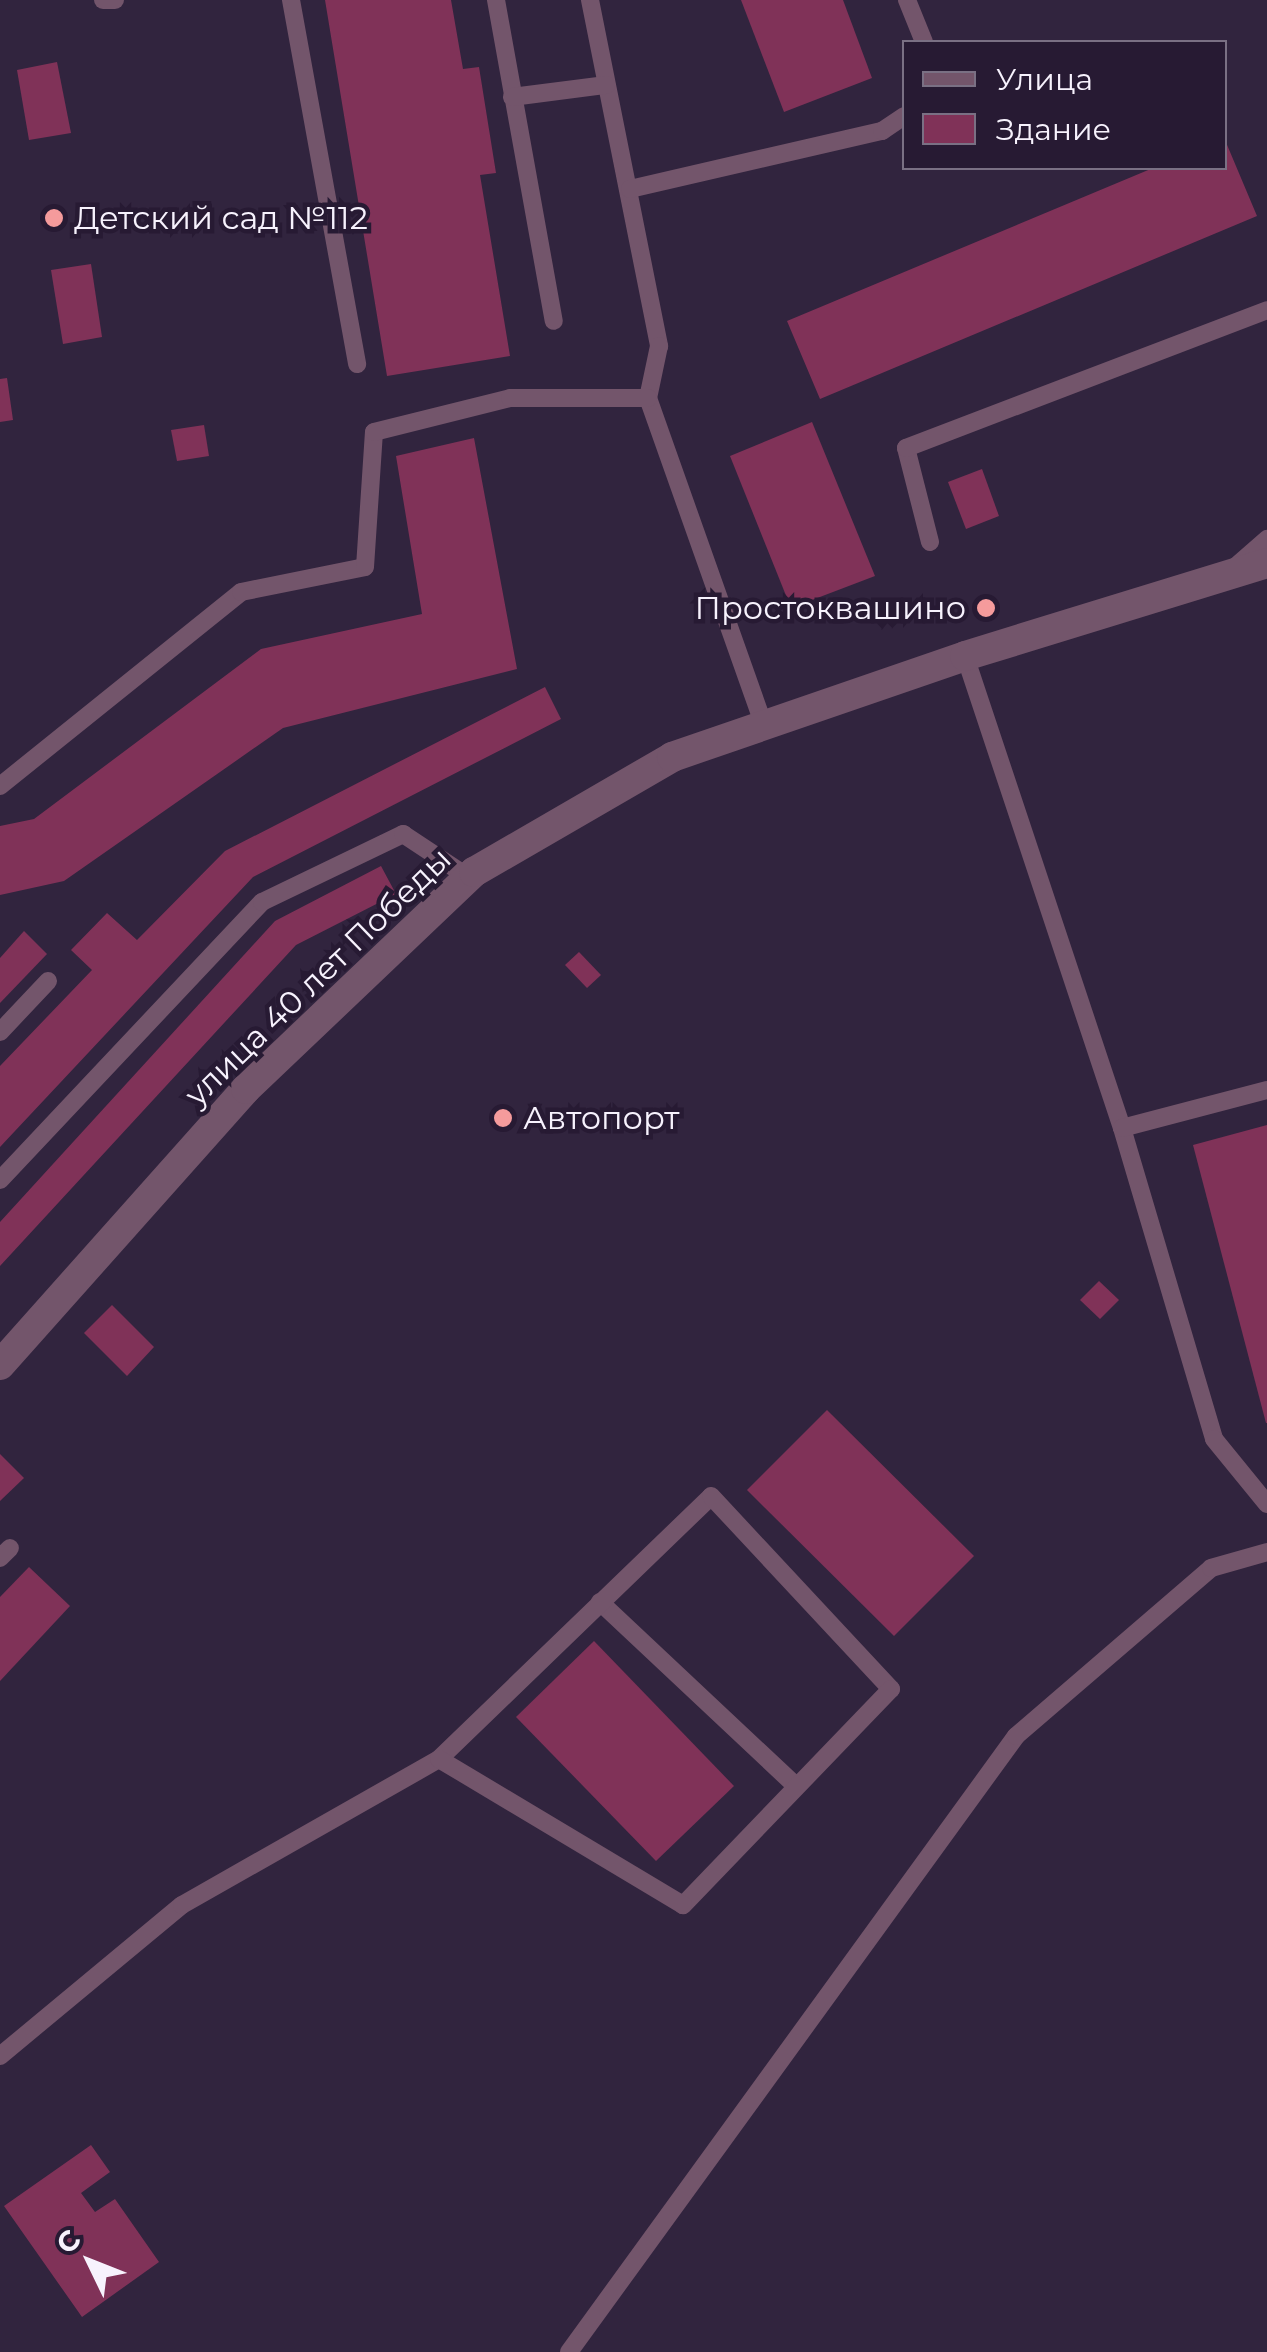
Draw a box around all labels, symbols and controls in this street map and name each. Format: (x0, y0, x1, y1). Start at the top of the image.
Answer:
legend (902, 40, 1227, 170)
text: Улица (996, 61, 1093, 98)
text: Здание (996, 111, 1111, 148)
place label: Детский сад №112 (74, 199, 368, 237)
marker: Детский сад №112 (43, 207, 65, 229)
place label: Простоквашино (695, 589, 966, 627)
marker: Простоквашино (975, 597, 997, 619)
street label: улица 40 лет Победы (177, 840, 459, 1114)
place label: Автопорт (523, 1099, 679, 1137)
marker: Автопорт (492, 1107, 514, 1129)
north arrow (40, 2212, 140, 2312)
text: С (49, 2223, 87, 2261)

